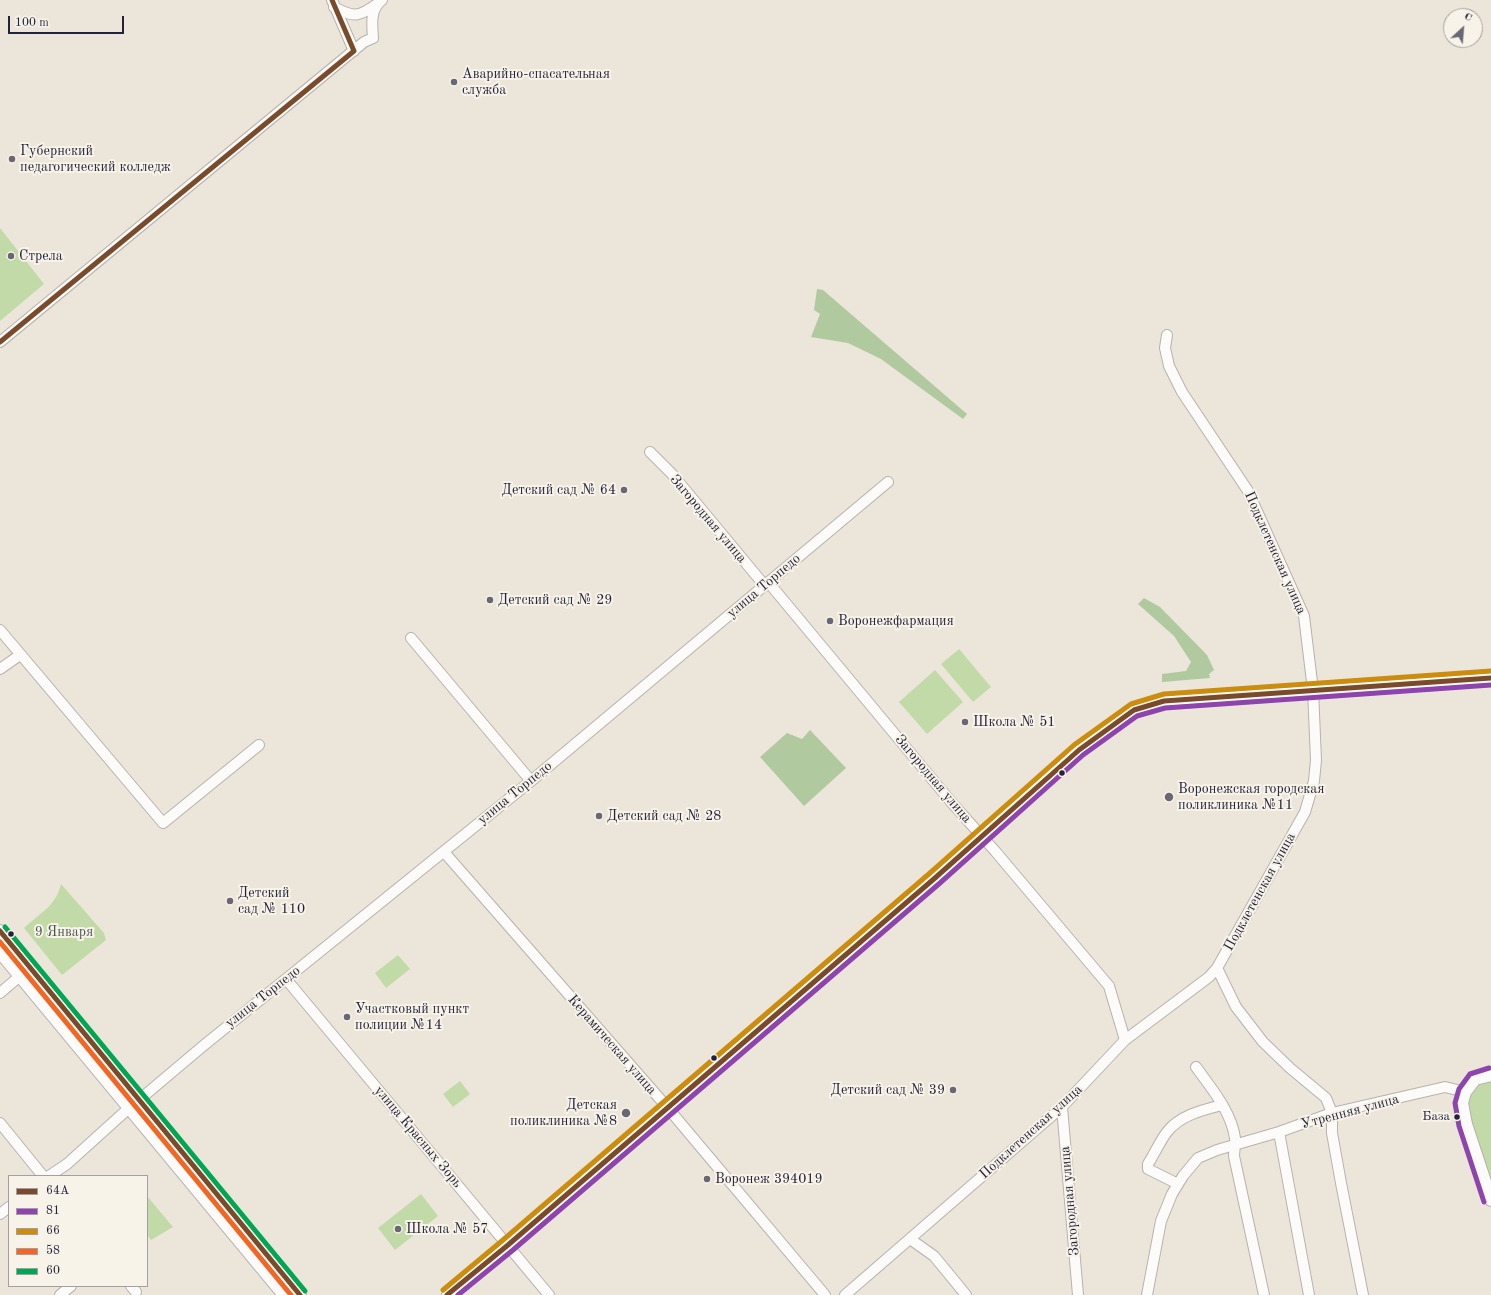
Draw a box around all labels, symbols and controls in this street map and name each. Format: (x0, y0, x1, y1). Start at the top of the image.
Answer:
scale bar (10, 8, 126, 34)
north arrow (1443, 8, 1483, 48)
text: С (1462, 11, 1474, 24)
text: 100 m (15, 17, 49, 29)
place label: Аварийно-спасательная служба (462, 66, 610, 98)
marker: Аварийно-спасательная служба (449, 77, 459, 87)
place label: Губернский педагогический колледж (20, 143, 171, 176)
marker: Губернский педагогический колледж (7, 154, 17, 164)
place label: Стрела (19, 248, 63, 264)
marker: Стрела (6, 251, 16, 261)
street label: Загородная улица (666, 471, 750, 567)
place label: Детский сад № 64 (502, 482, 616, 498)
marker: Детский сад № 64 (619, 485, 629, 495)
street label: Подклетенская улица (1240, 489, 1310, 617)
street label: улица Торпедо (724, 550, 804, 622)
place label: Детский сад № 29 (498, 592, 612, 608)
marker: Детский сад № 29 (485, 595, 495, 605)
place label: Воронежфармация (838, 613, 954, 629)
marker: Воронежфармация (825, 616, 835, 626)
place label: Школа № 51 (973, 714, 1055, 730)
marker: Школа № 51 (960, 717, 970, 727)
street label: Загородная улица (891, 731, 975, 827)
street label: улица Торпедо (474, 758, 556, 828)
unlabelled marker (1057, 768, 1067, 778)
place label: Воронежская городская поликлиника №11 (1178, 781, 1325, 814)
marker: Воронежская городская поликлиника №11 (1163, 791, 1175, 803)
place label: Детский сад № 28 (607, 808, 721, 824)
marker: Детский сад № 28 (594, 811, 604, 821)
street label: Подклетенская улица (1220, 830, 1300, 954)
place label: Детский сад № 110 (238, 885, 305, 918)
marker: Детский сад № 110 (225, 896, 235, 906)
park label: 9 Января (35, 924, 93, 940)
unlabelled marker (6, 929, 16, 939)
street label: улица Торпедо (222, 962, 304, 1032)
street label: Керамическая улица (564, 992, 660, 1098)
place label: Участковый пункт полиции №14 (355, 1001, 469, 1034)
marker: Участковый пункт полиции №14 (342, 1012, 352, 1022)
unlabelled marker (709, 1053, 719, 1063)
street label: Подклетенская улица (976, 1081, 1086, 1183)
place label: Детский сад № 39 (831, 1082, 945, 1098)
street label: улица Красных Зорь (371, 1083, 465, 1191)
marker: Детский сад № 39 (948, 1085, 958, 1095)
street label: Утренняя улица (1299, 1091, 1401, 1133)
place label: Детская поликлиника №8 (510, 1097, 617, 1130)
marker: Детская поликлиника №8 (620, 1107, 632, 1119)
place label: База (1422, 1109, 1450, 1125)
marker: База (1452, 1112, 1462, 1122)
street label: Загородная улица (1057, 1145, 1083, 1257)
place label: Воронеж 394019 (715, 1171, 823, 1187)
marker: Воронеж 394019 (702, 1174, 712, 1184)
legend (8, 1175, 148, 1287)
text: 64А (46, 1185, 69, 1197)
text: 81 (46, 1205, 60, 1217)
place label: Школа № 57 (406, 1221, 488, 1237)
marker: Школа № 57 (393, 1224, 403, 1234)
text: 66 (46, 1225, 60, 1237)
text: 58 (46, 1245, 60, 1257)
text: 60 (46, 1265, 60, 1277)

